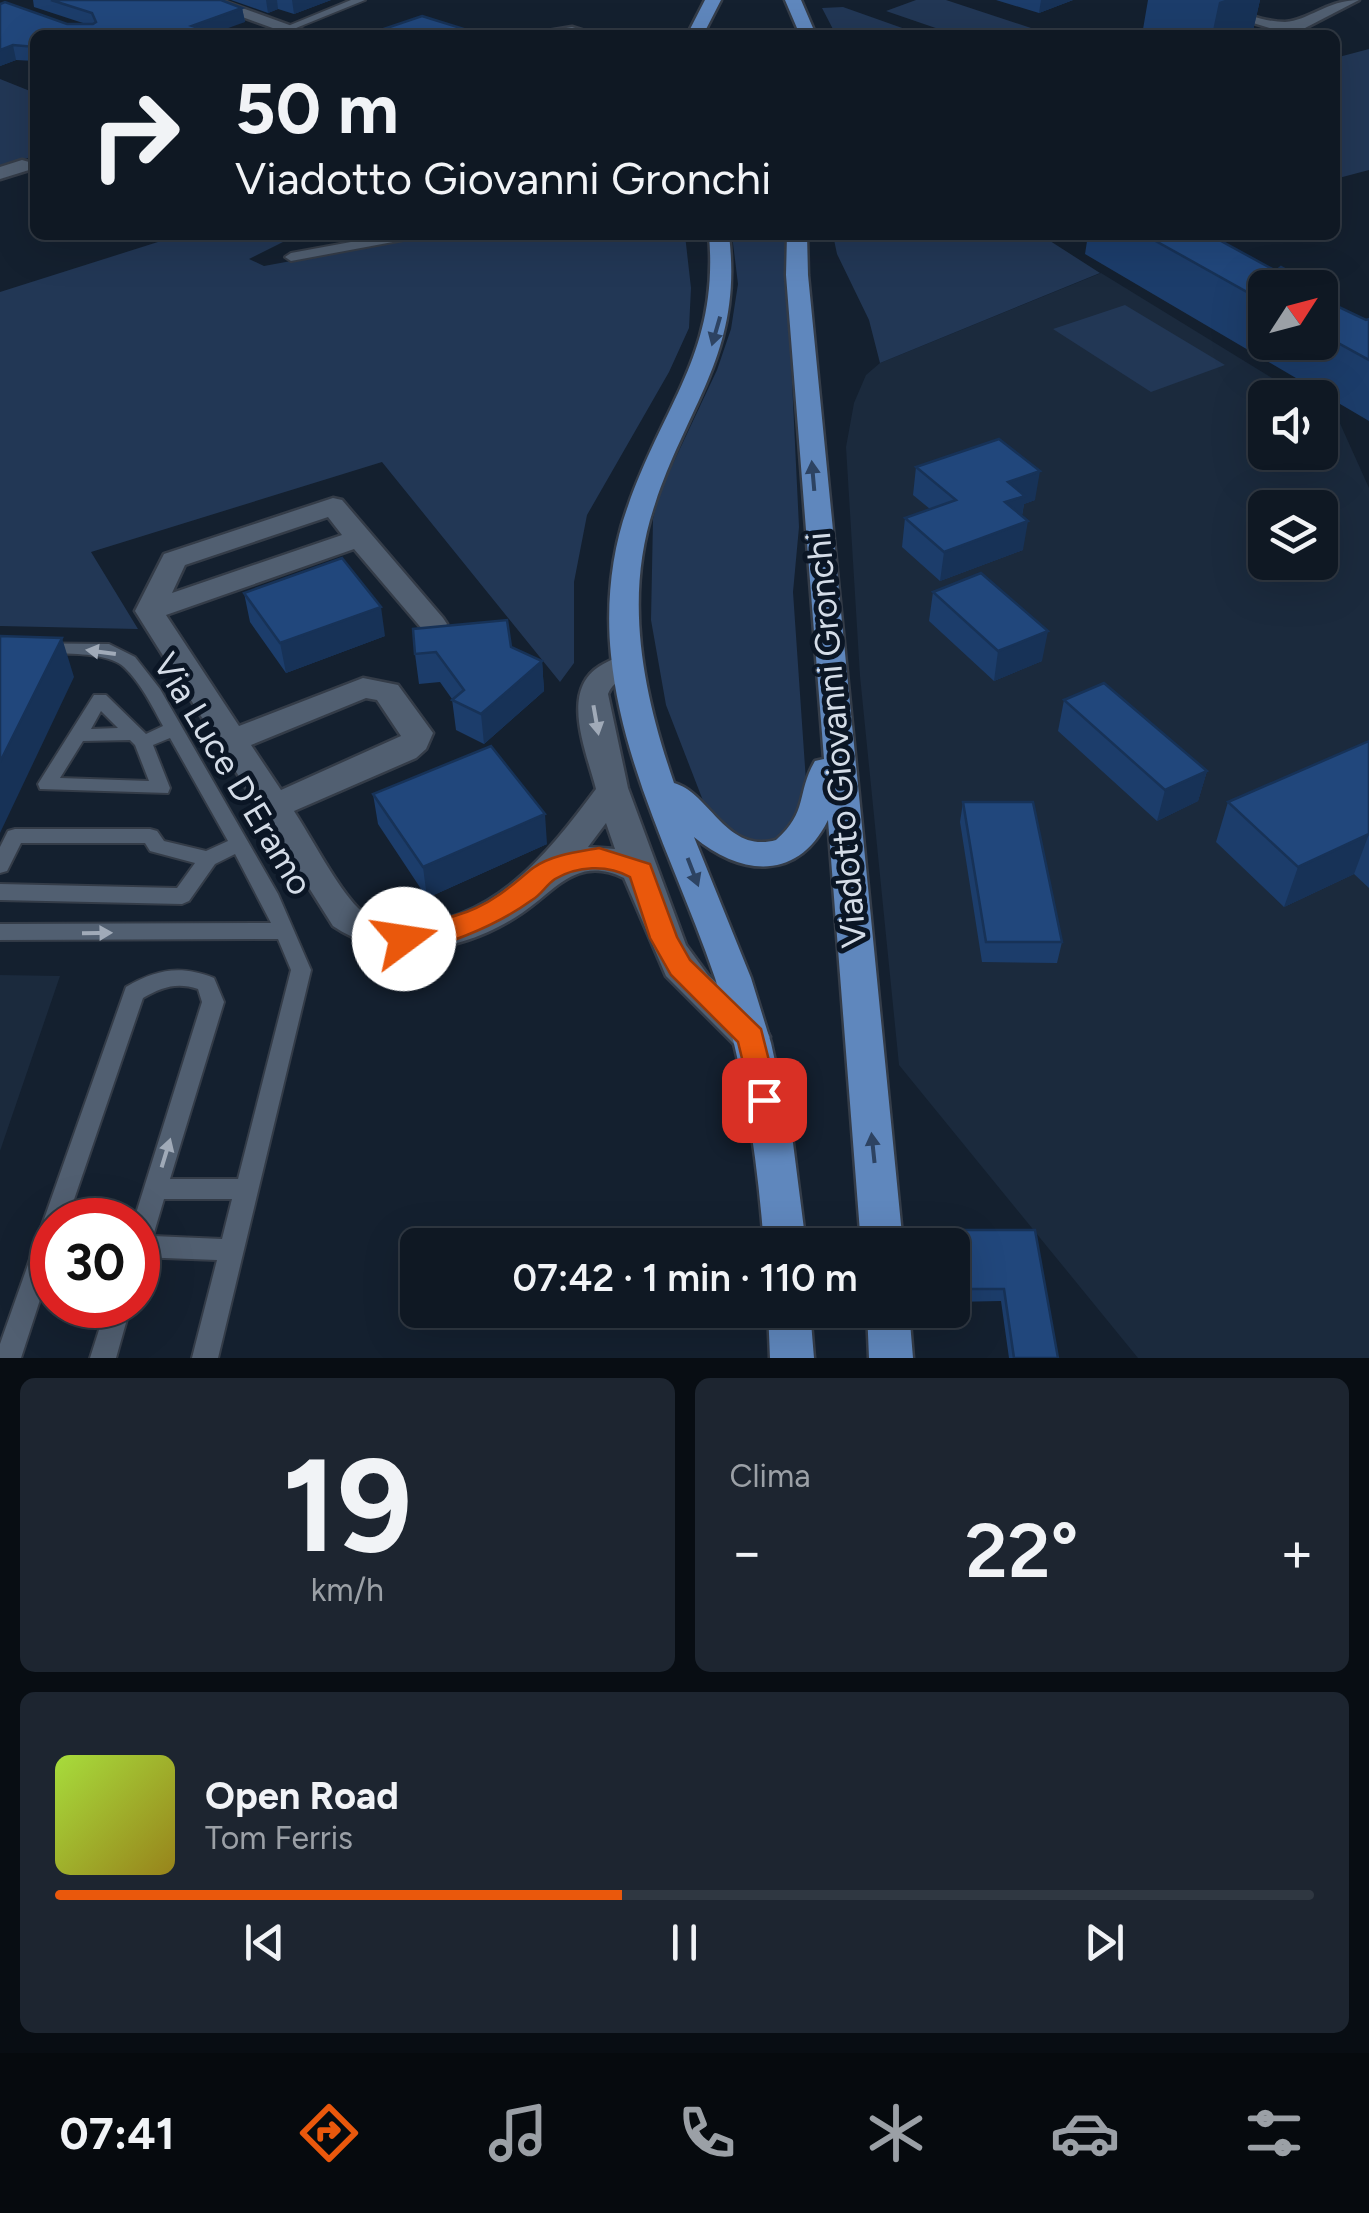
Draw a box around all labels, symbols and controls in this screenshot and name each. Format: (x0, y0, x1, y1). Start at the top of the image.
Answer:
text: 50 m (235, 66, 399, 151)
icon: right (70, 70, 200, 200)
text: Viadotto Giovanni Gronchi (235, 151, 771, 205)
north arrow (1248, 270, 1338, 360)
map controls (1248, 270, 1338, 580)
one-way arrow (708, 316, 723, 347)
button: sound (1248, 380, 1338, 470)
one-way arrow (805, 459, 821, 491)
button: layers (1248, 490, 1338, 580)
street label: Viadotto Giovanni Gronchi (797, 530, 875, 950)
one-way arrow (85, 644, 116, 660)
street label: Via Luce D'Eramo (144, 645, 322, 903)
one-way arrow (589, 705, 605, 736)
one-way arrow (686, 857, 702, 887)
position arrow (352, 887, 456, 991)
one-way arrow (82, 925, 114, 941)
pin (722, 1058, 807, 1143)
icon: arrive (737, 1073, 792, 1128)
one-way arrow (864, 1132, 880, 1163)
one-way arrow (159, 1137, 174, 1168)
speed limit sign: 30 (30, 1198, 160, 1328)
text: 07:42 · 1 min · 110 m (512, 1255, 858, 1301)
text: 19 (282, 1428, 412, 1584)
text: Clima (730, 1457, 811, 1495)
text: 22° (965, 1506, 1079, 1596)
text: − (730, 1519, 764, 1585)
text: + (1280, 1519, 1314, 1585)
text: km/h (311, 1571, 384, 1609)
text: Open Road (205, 1773, 399, 1819)
text: Tom Ferris (205, 1819, 353, 1857)
icon: previous (237, 1915, 292, 1970)
icon: pause (657, 1915, 712, 1970)
icon: next (1077, 1915, 1132, 1970)
icon: directions (294, 2098, 364, 2168)
icon: music (483, 2098, 553, 2168)
icon: phone (672, 2098, 742, 2168)
icon: climate (861, 2098, 931, 2168)
icon: car (1050, 2098, 1120, 2168)
icon: filters (1239, 2098, 1309, 2168)
text: 07:41 (60, 2106, 175, 2160)

